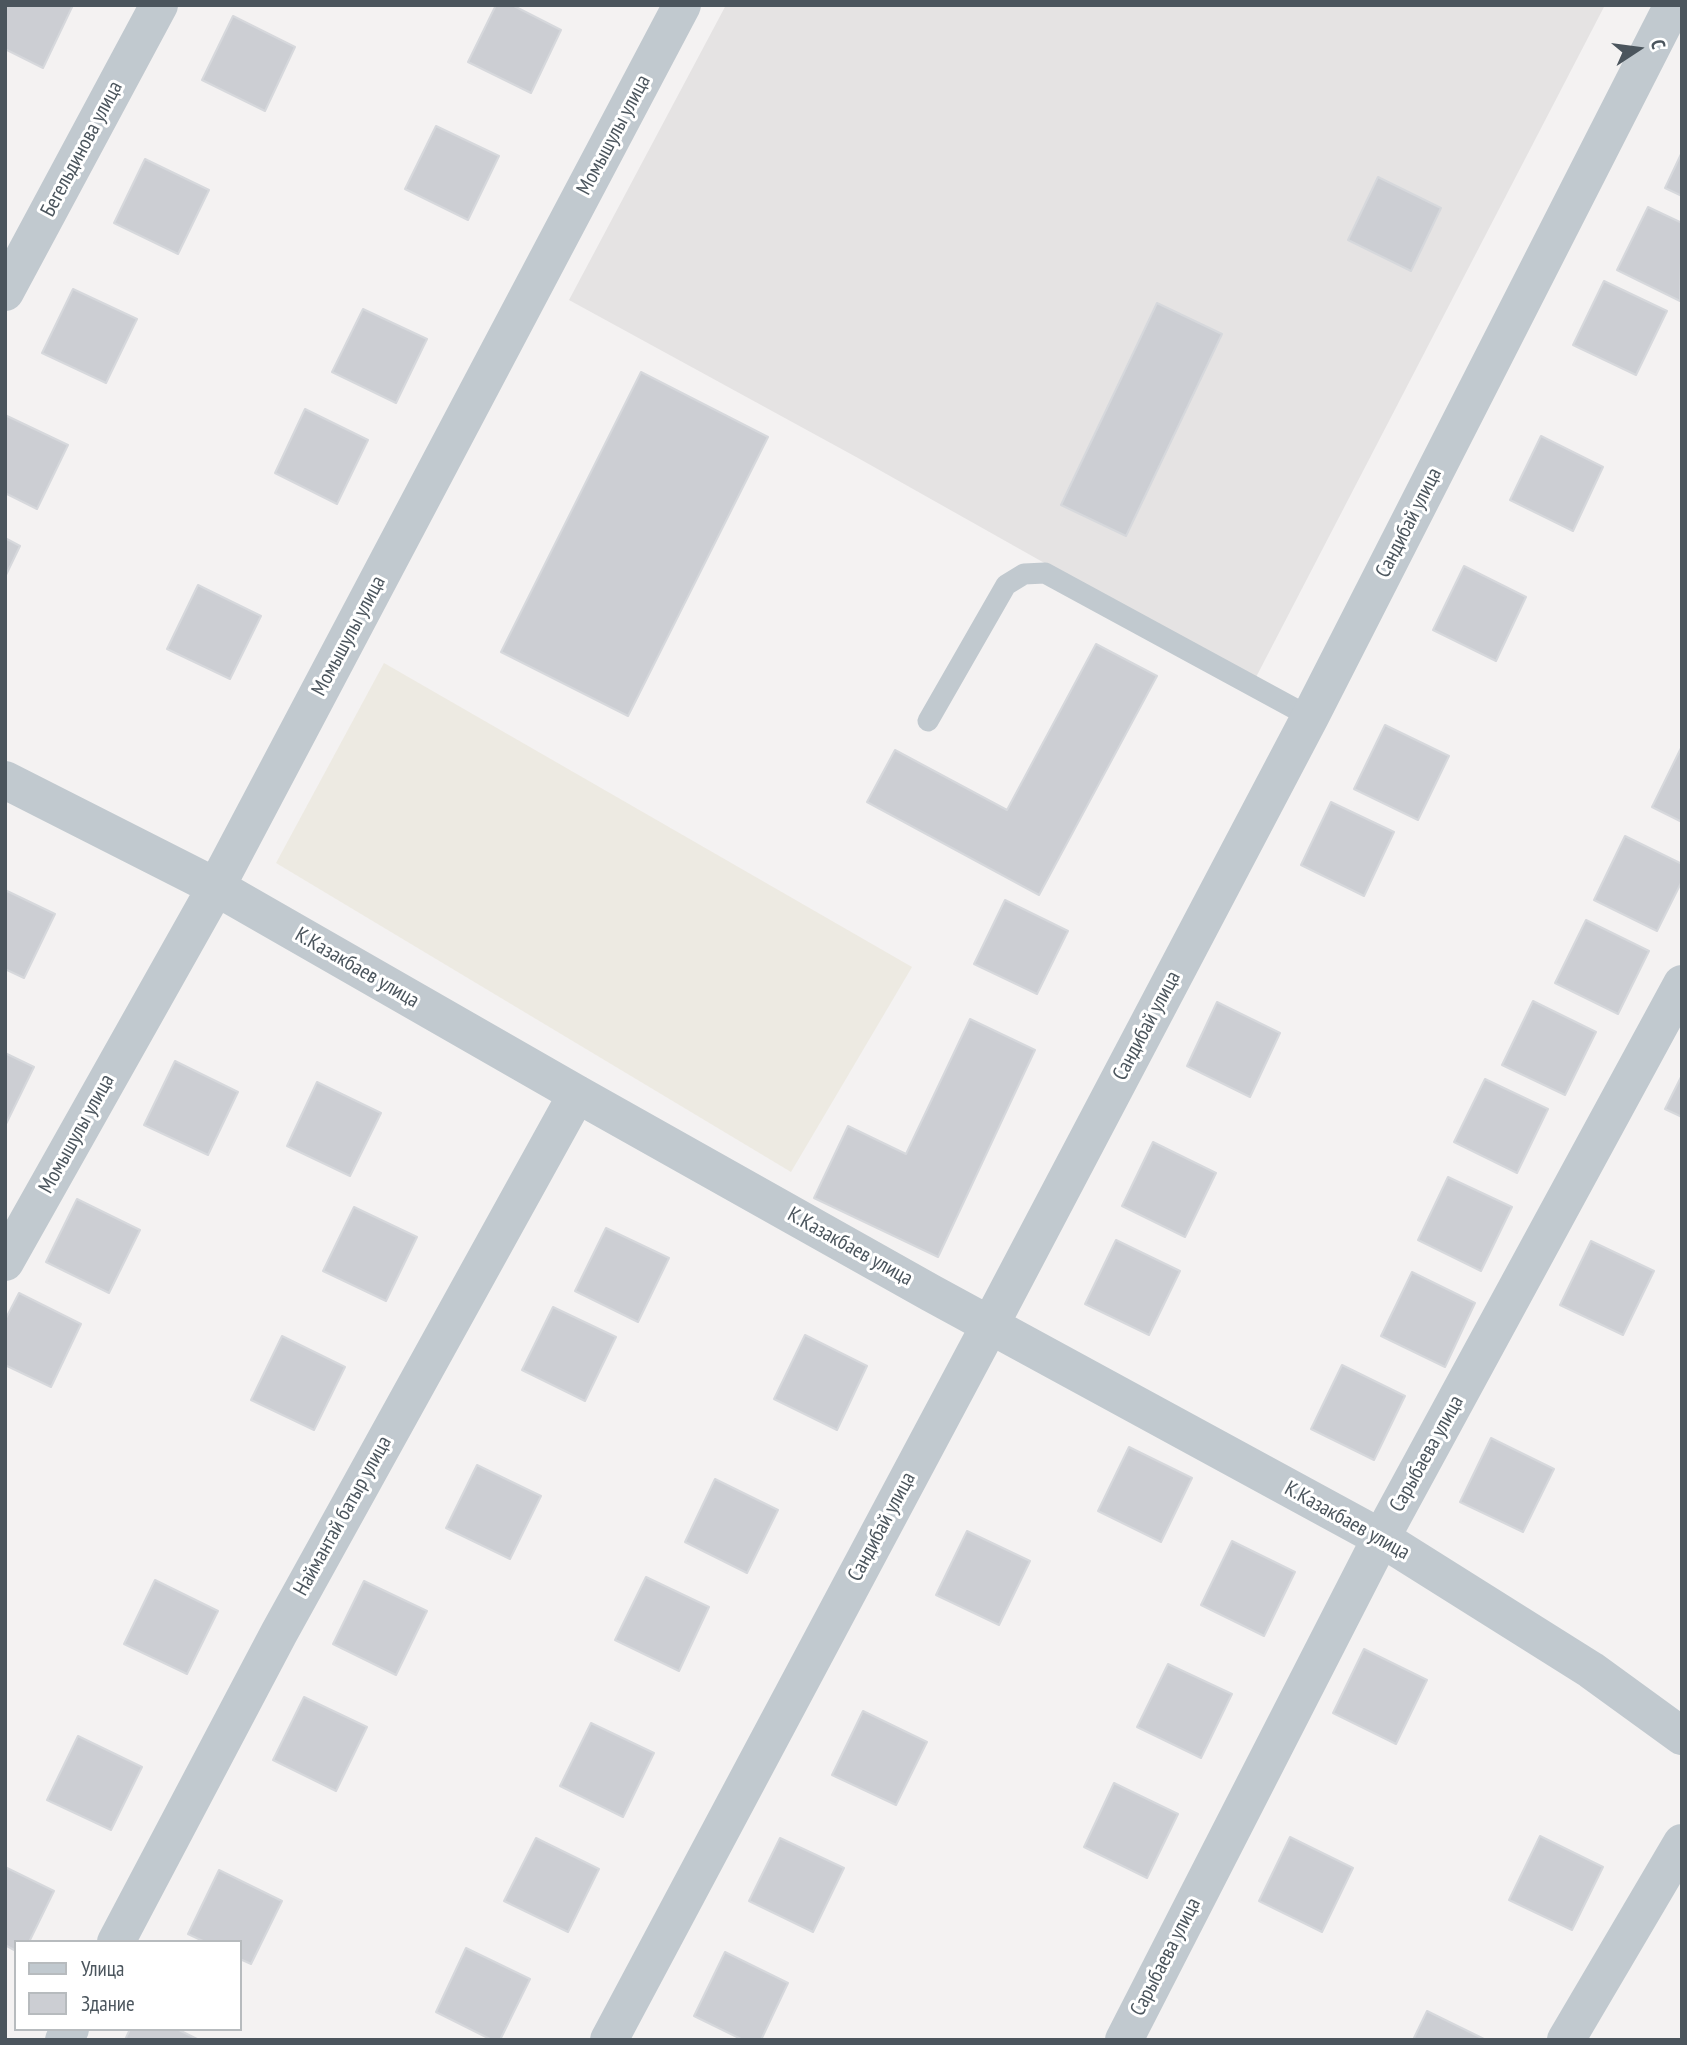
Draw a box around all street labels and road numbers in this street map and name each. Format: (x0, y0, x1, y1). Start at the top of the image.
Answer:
street label: Момышулы улица (572, 71, 656, 199)
street label: Бегельдинова улица (36, 77, 128, 221)
street label: Сандибай улица (1371, 464, 1447, 582)
street label: Момышулы улица (307, 572, 391, 700)
street label: К.Казакбаев улица (291, 922, 423, 1014)
street label: Сандибай улица (1108, 967, 1186, 1085)
street label: Момышулы улица (34, 1070, 120, 1198)
street label: К.Казакбаев улица (783, 1202, 917, 1292)
street label: Сарыбаева улица (1385, 1391, 1469, 1517)
street label: Наймантай батыр улица (289, 1432, 397, 1600)
street label: Сандибай улица (843, 1468, 921, 1586)
street label: К.Казакбаев улица (1280, 1476, 1414, 1566)
street label: Сарыбаева улица (1125, 1894, 1207, 2020)

